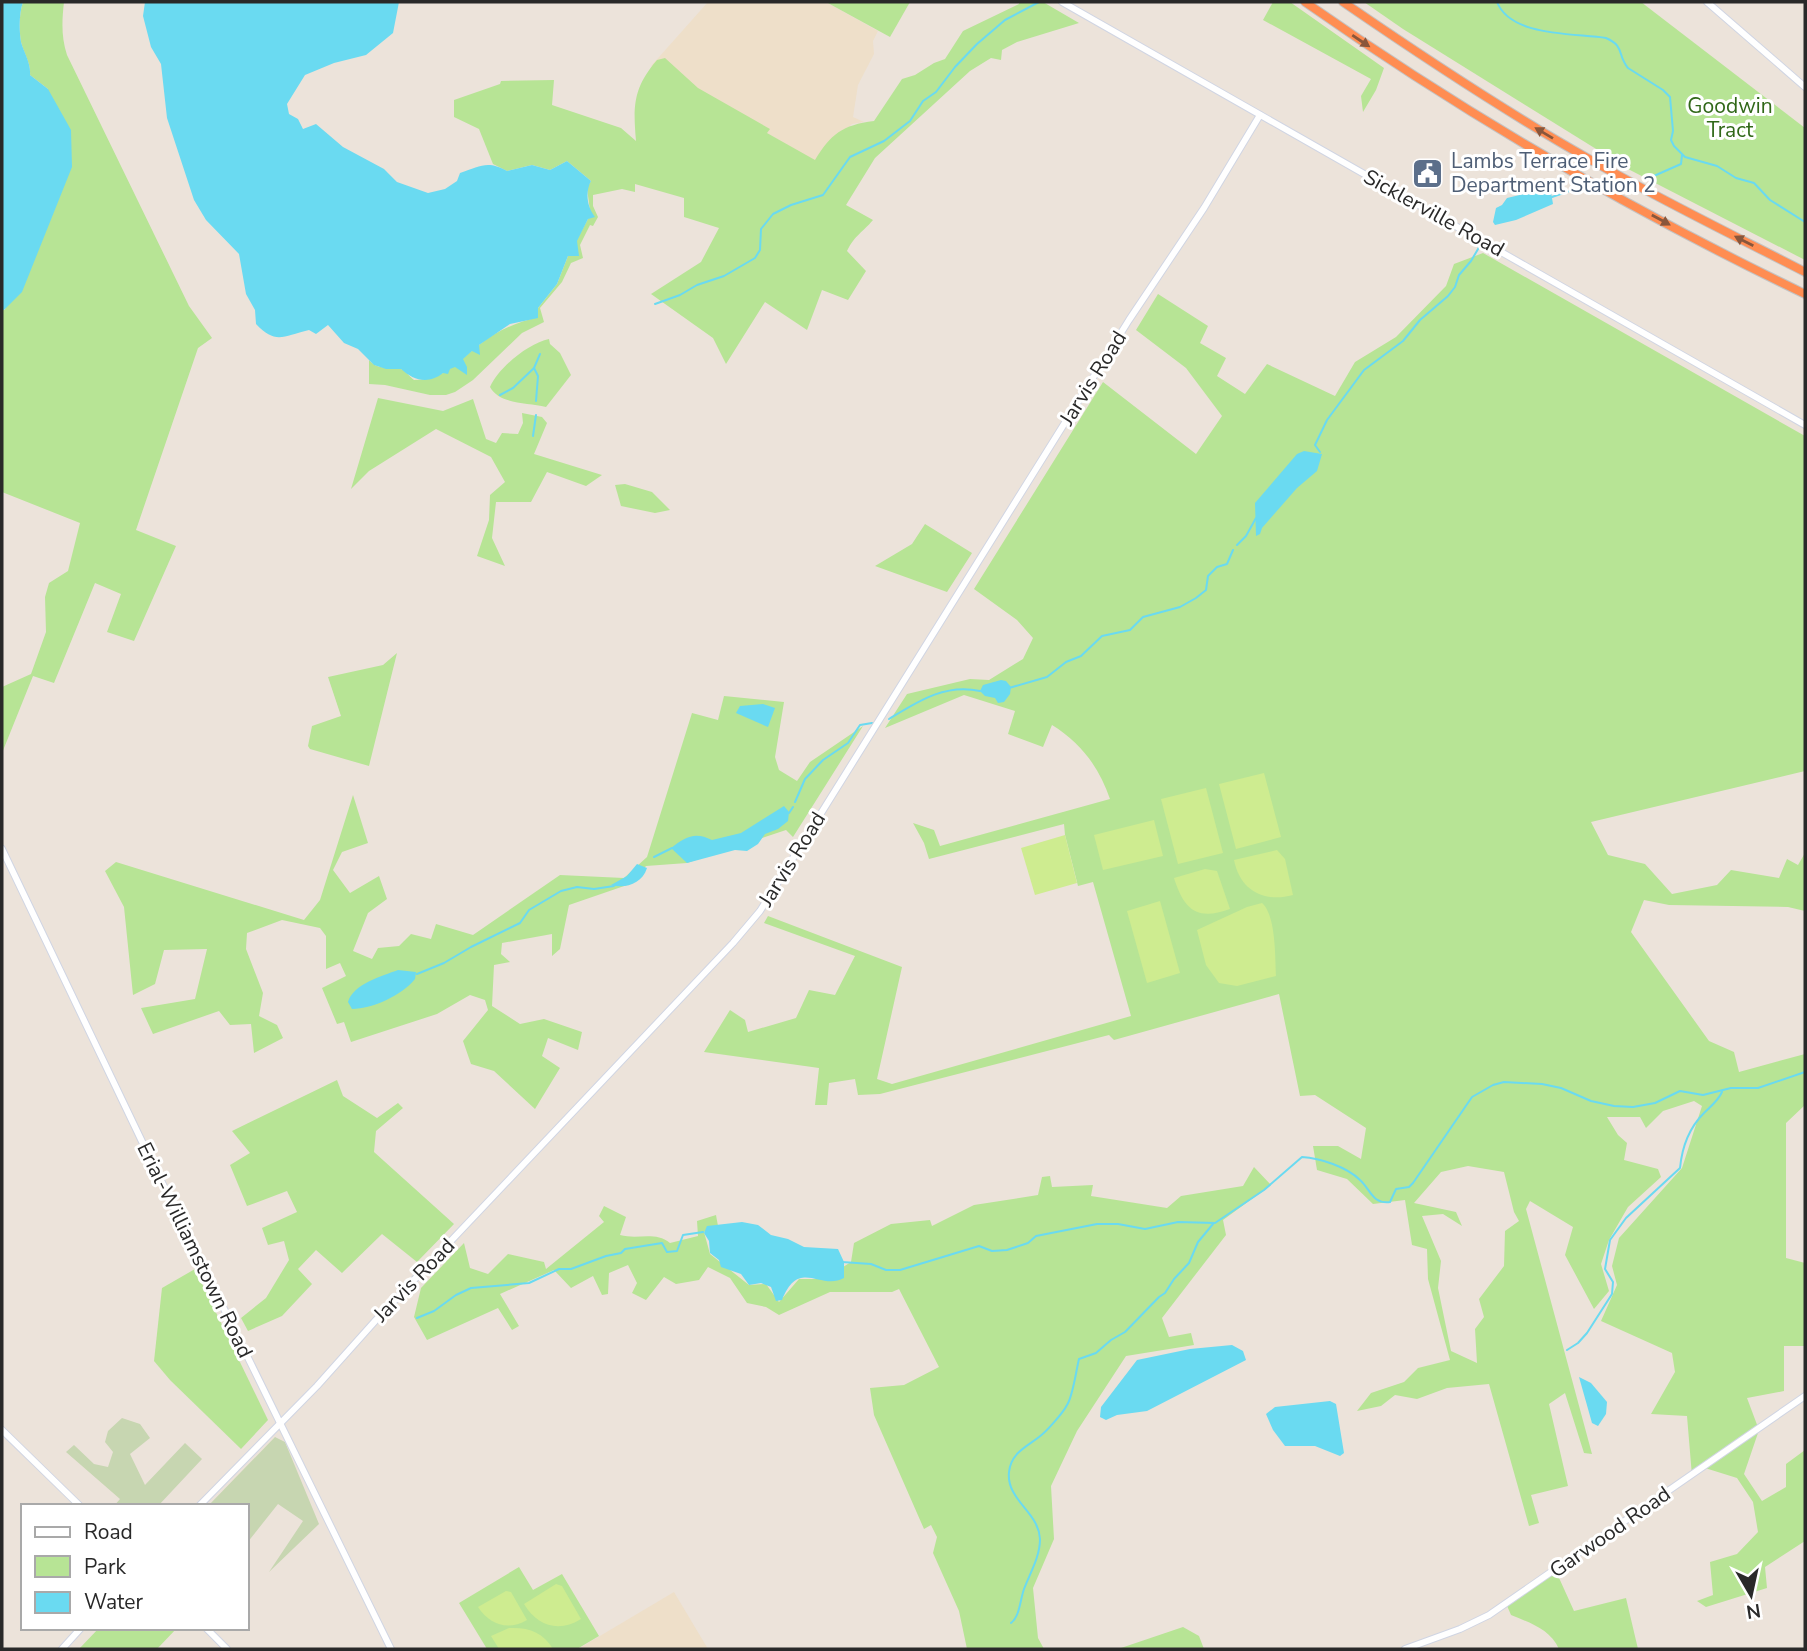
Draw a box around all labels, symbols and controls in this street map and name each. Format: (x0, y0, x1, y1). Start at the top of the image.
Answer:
one-way arrow (1352, 34, 1370, 48)
park label: Goodwin Tract (1687, 92, 1773, 144)
one-way arrow (1535, 127, 1554, 139)
place label: Lambs Terrace Fire Department Station 2 (1451, 147, 1656, 199)
public building icon: Lambs Terrace Fire Department Station 2 (1411, 156, 1445, 190)
street label: Sicklerville Road (1359, 163, 1509, 263)
one-way arrow (1651, 214, 1671, 226)
one-way arrow (1734, 236, 1754, 247)
street label: Jarvis Road (1052, 326, 1133, 431)
street label: Jarvis Road (751, 807, 832, 912)
street label: Erial-Williamstown Road (131, 1137, 259, 1363)
street label: Jarvis Road (366, 1232, 461, 1329)
street label: Garwood Road (1544, 1480, 1676, 1584)
legend (21, 1504, 248, 1630)
text: Road (84, 1518, 133, 1546)
text: Park (84, 1553, 126, 1581)
north arrow (1716, 1560, 1786, 1630)
text: Water (84, 1588, 143, 1616)
text: N (1744, 1597, 1763, 1625)

